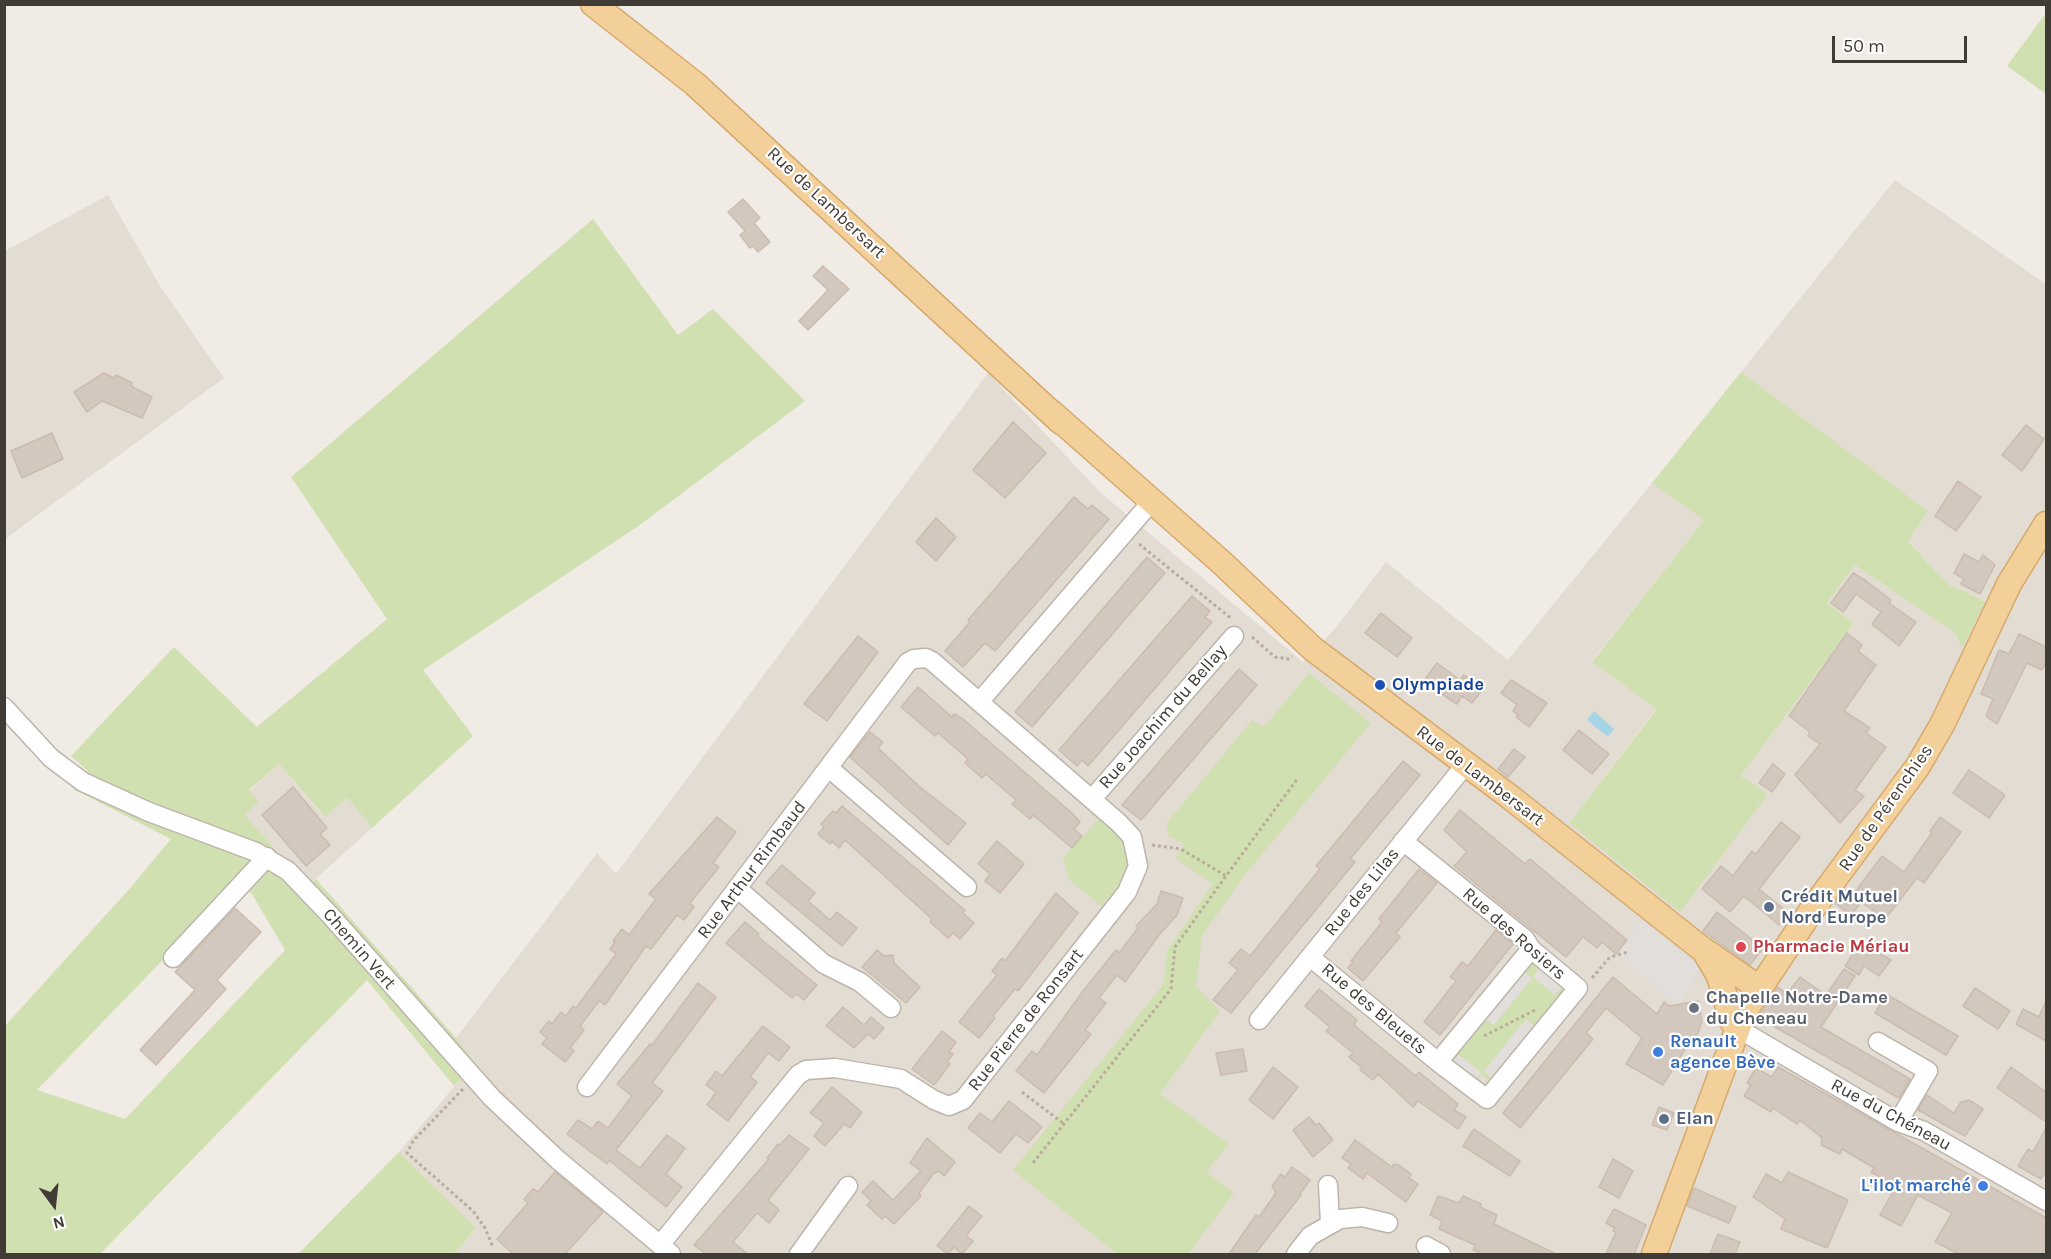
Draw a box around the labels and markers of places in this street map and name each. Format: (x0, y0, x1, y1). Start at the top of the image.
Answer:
place label: Olympiade (1392, 674, 1484, 696)
marker: Olympiade (1373, 678, 1387, 692)
place label: Crédit Mutuel Nord Europe (1781, 886, 1898, 928)
marker: Crédit Mutuel Nord Europe (1762, 900, 1776, 914)
place label: Pharmacie Mériau (1753, 936, 1909, 958)
marker: Pharmacie Mériau (1734, 940, 1748, 954)
place label: Chapelle Notre-Dame du Cheneau (1706, 987, 1888, 1030)
marker: Chapelle Notre-Dame du Cheneau (1687, 1001, 1701, 1015)
place label: Renault agence Bève (1670, 1031, 1775, 1074)
marker: Renault agence Bève (1651, 1045, 1665, 1059)
place label: Elan (1676, 1108, 1714, 1130)
marker: Elan (1657, 1112, 1671, 1126)
place label: L'ilot marché (1861, 1175, 1971, 1197)
marker: L'ilot marché (1976, 1179, 1990, 1193)

